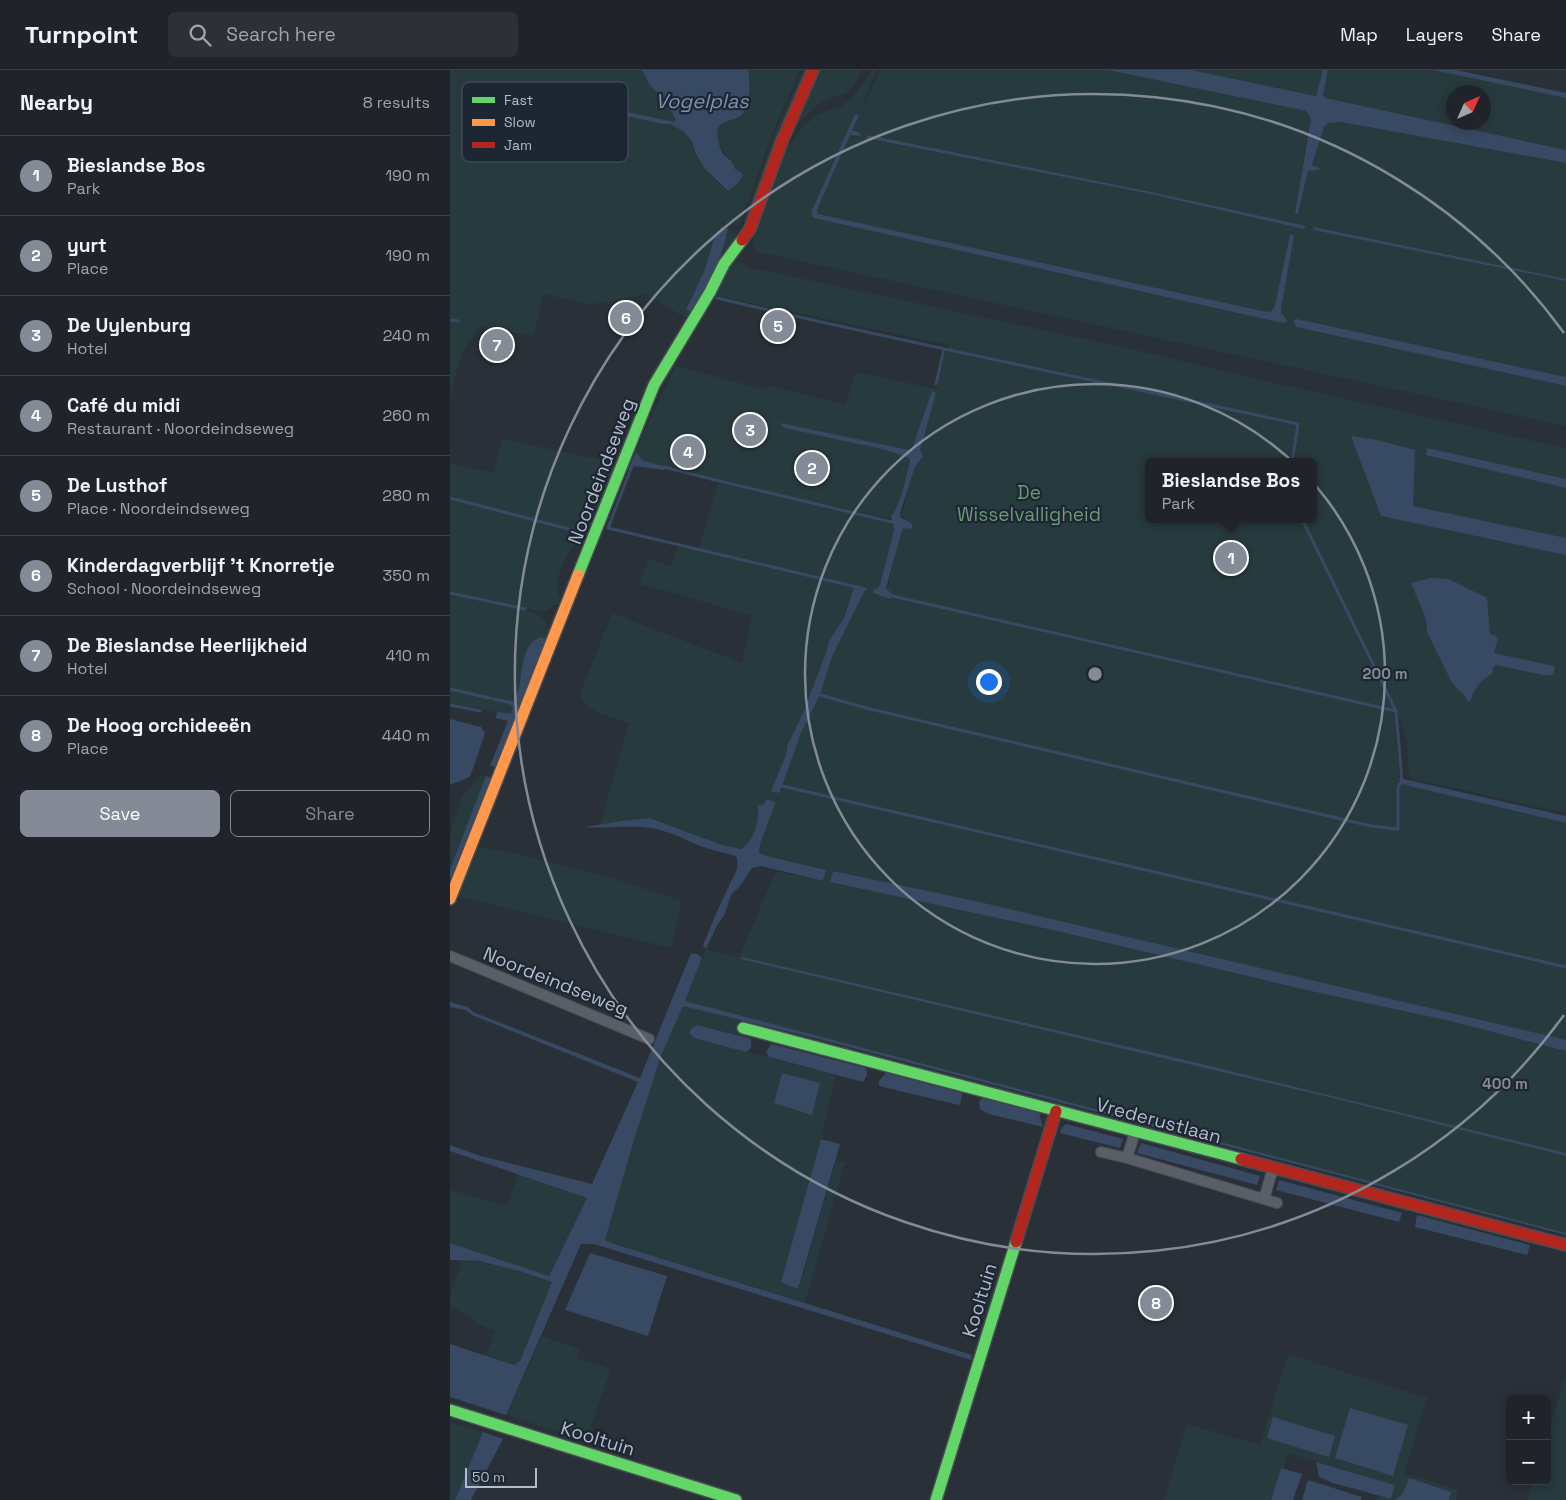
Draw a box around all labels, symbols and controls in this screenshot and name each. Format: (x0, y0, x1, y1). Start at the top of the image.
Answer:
search box (168, 12, 518, 57)
text: Turnpoint (25, 19, 138, 50)
icon: search (186, 21, 214, 49)
text: Search here (226, 22, 336, 47)
text: Map (1340, 23, 1378, 46)
text: Layers (1406, 23, 1463, 46)
text: Share (1491, 23, 1541, 46)
legend (462, 82, 628, 162)
north arrow (1446, 85, 1491, 130)
water label: Vogelplas (655, 88, 750, 114)
text: Nearby (20, 89, 93, 116)
text: Fast (504, 91, 533, 109)
text: 8 results (363, 92, 430, 113)
text: Slow (504, 113, 536, 131)
text: Jam (504, 136, 532, 154)
text: Bieslandse Bos (67, 153, 205, 178)
text: 1 (32, 165, 40, 186)
text: 190 m (385, 165, 430, 186)
text: Park (67, 178, 100, 199)
text: yurt (67, 233, 107, 258)
text: 2 (31, 245, 41, 266)
text: 190 m (385, 245, 430, 266)
text: Place (67, 258, 109, 279)
pin: 6 (610, 299, 642, 337)
pin: 5 (762, 307, 794, 345)
text: De Uylenburg (67, 313, 191, 338)
text: 3 (31, 325, 41, 346)
text: 240 m (383, 325, 430, 346)
pin: 7 (481, 326, 513, 364)
text: Hotel (67, 338, 108, 359)
text: Café du midi (67, 393, 180, 418)
street label: Noordeindseweg (562, 395, 641, 548)
text: 4 (31, 405, 41, 426)
text: 260 m (382, 405, 430, 426)
pin: 3 (734, 411, 766, 449)
text: Restaurant · Noordeindseweg (67, 418, 294, 439)
pin: 4 (672, 433, 704, 471)
pin: 2 (796, 449, 828, 487)
popup (1145, 458, 1317, 523)
text: Bieslandse Bos (1162, 468, 1300, 493)
text: De Lusthof (67, 473, 167, 498)
park label: De Wisselvalligheid (957, 480, 1101, 527)
text: 5 (31, 485, 41, 506)
text: 280 m (382, 485, 430, 506)
text: Park (1162, 493, 1195, 514)
text: Place · Noordeindseweg (67, 498, 250, 519)
pin: 1 (1215, 539, 1247, 577)
text: Kinderdagverblijf 't Knorretje (67, 553, 335, 578)
text: 6 (31, 565, 41, 586)
text: 350 m (383, 565, 430, 586)
text: School · Noordeindseweg (67, 578, 261, 599)
text: De Bieslandse Heerlijkheid (67, 633, 307, 658)
text: 7 (32, 645, 40, 666)
text: 410 m (386, 645, 430, 666)
text: Hotel (67, 658, 108, 679)
text: 200 m (1363, 664, 1407, 683)
centre of rings (1086, 665, 1104, 683)
your location (976, 669, 1002, 695)
text: De Hoog orchideeën (67, 713, 252, 738)
text: 8 (31, 725, 41, 746)
text: 440 m (382, 725, 430, 746)
text: Place (67, 738, 109, 759)
button: Save (20, 790, 220, 837)
button: Share (230, 790, 430, 837)
street label: Noordeindseweg (480, 941, 632, 1022)
text: 400 m (1482, 1074, 1528, 1093)
street label: Vrederustlaan (1093, 1092, 1224, 1149)
street label: Kooltuin (956, 1260, 1003, 1340)
pin: 8 (1140, 1284, 1172, 1322)
map controls (1506, 1395, 1551, 1485)
button: + (1506, 1395, 1551, 1440)
street label: Kooltuin (558, 1415, 638, 1462)
button: − (1506, 1440, 1551, 1485)
scale bar (465, 1465, 538, 1488)
text: 50 m (472, 1468, 505, 1486)

